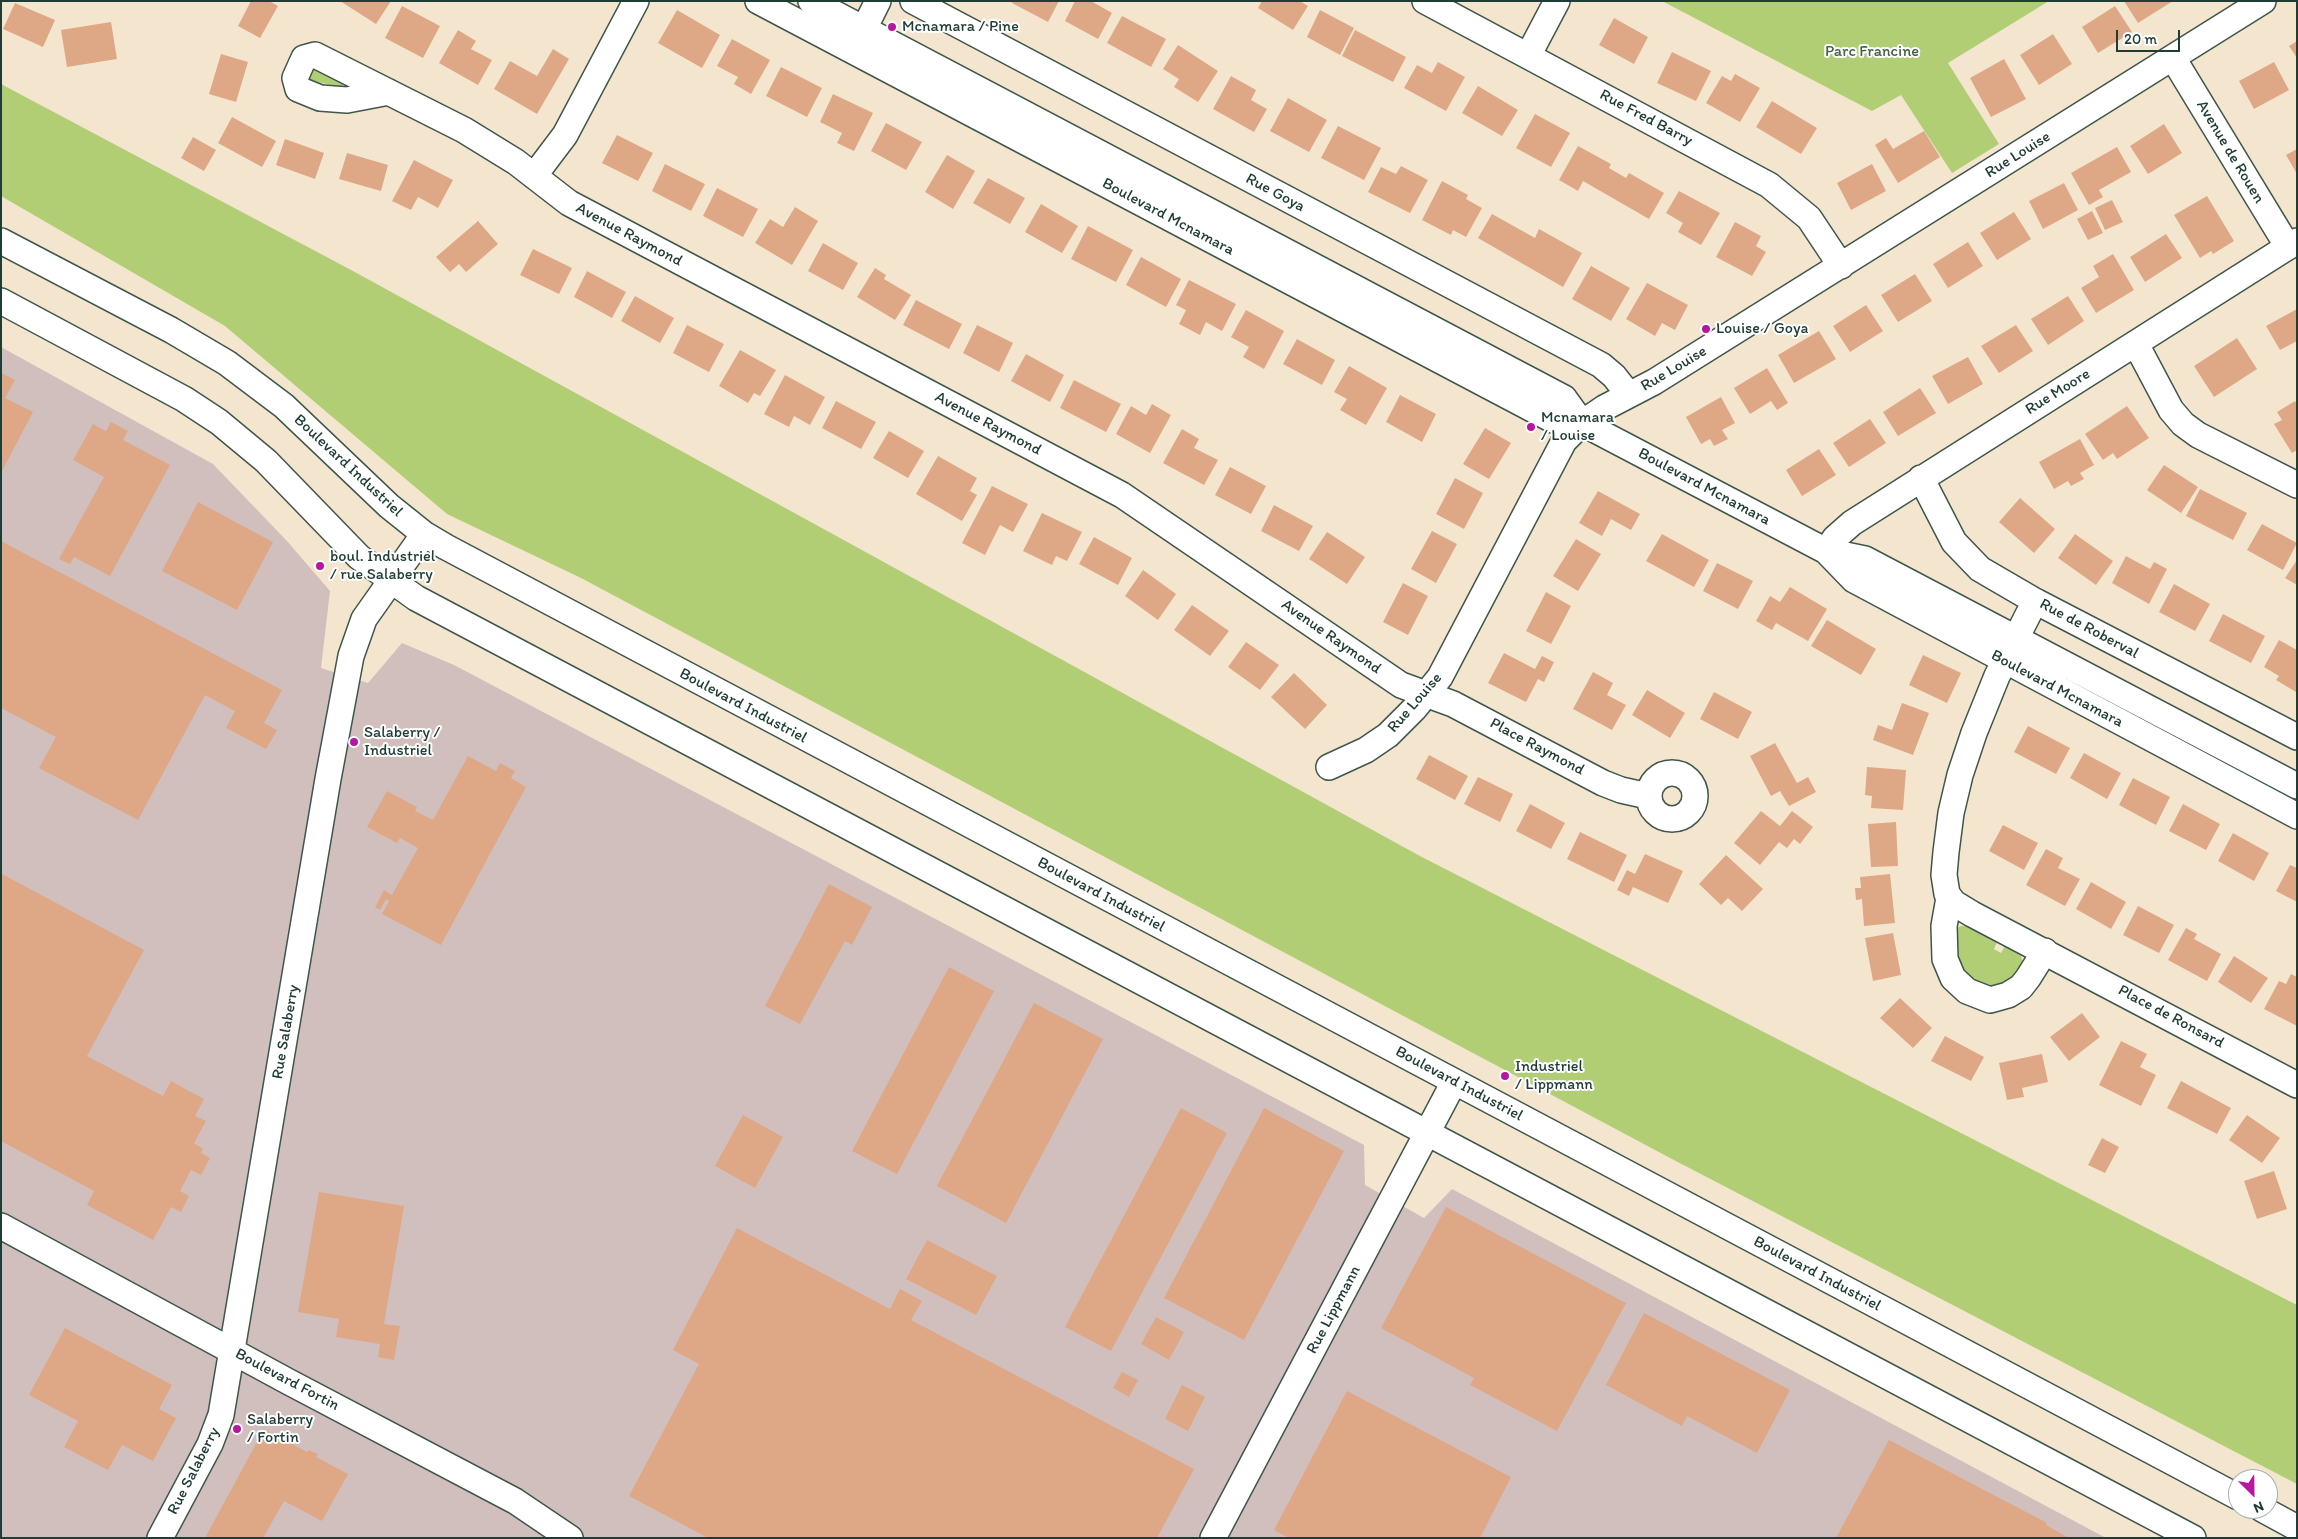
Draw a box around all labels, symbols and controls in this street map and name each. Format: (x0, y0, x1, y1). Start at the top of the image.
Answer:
place label: Mcnamara / Pine (902, 17, 1019, 37)
scale bar (2118, 20, 2182, 52)
marker: Mcnamara / Pine (886, 21, 898, 33)
text: 20 m (2124, 30, 2157, 48)
park label: Parc Francine (1825, 42, 1919, 62)
street label: Rue Fred Barry (1596, 85, 1696, 151)
street label: Avenue de Rouen (2192, 97, 2268, 207)
street label: Rue Louise (1982, 127, 2054, 183)
street label: Rue Goya (1242, 169, 1308, 217)
street label: Boulevard Mcnamara (1099, 174, 1237, 260)
street label: Avenue Raymond (572, 199, 686, 271)
place label: Louise / Goya (1716, 319, 1808, 339)
marker: Louise / Goya (1700, 323, 1712, 335)
street label: Rue Louise (1638, 342, 1710, 396)
street label: Rue Moore (2022, 365, 2094, 419)
street label: Avenue Raymond (931, 388, 1045, 460)
place label: Mcnamara / Louise (1541, 408, 1614, 446)
street label: Boulevard Industriel (290, 411, 406, 521)
marker: Mcnamara / Louise (1525, 421, 1537, 433)
street label: Boulevard Mcnamara (1635, 444, 1773, 530)
place label: boul. Industriel / rue Salaberry (330, 547, 435, 585)
marker: boul. Industriel / rue Salaberry (314, 560, 326, 572)
street label: Avenue Raymond (1277, 595, 1385, 679)
street label: Rue de Roberval (2036, 595, 2142, 663)
street label: Boulevard Mcnamara (1988, 646, 2126, 732)
street label: Boulevard Industriel (676, 664, 810, 748)
street label: Rue Louise (1384, 669, 1446, 737)
street label: Place Raymond (1486, 714, 1588, 780)
place label: Salaberry / Industriel (364, 723, 440, 761)
marker: Salaberry / Industriel (348, 736, 360, 748)
street label: Boulevard Industriel (1034, 853, 1168, 937)
street label: Place de Ronsard (2115, 981, 2227, 1053)
street label: Rue Salaberry (268, 983, 304, 1081)
street label: Boulevard Industriel (1392, 1042, 1526, 1126)
place label: Industriel / Lippmann (1515, 1057, 1593, 1095)
marker: Industriel / Lippmann (1499, 1070, 1511, 1082)
street label: Boulevard Industriel (1750, 1232, 1884, 1316)
street label: Rue Lippmann (1303, 1263, 1365, 1357)
street label: Boulevard Fortin (232, 1344, 342, 1416)
place label: Salaberry / Fortin (247, 1410, 313, 1448)
marker: Salaberry / Fortin (231, 1423, 243, 1435)
street label: Rue Salaberry (164, 1424, 224, 1518)
north arrow (2228, 1469, 2278, 1519)
text: N (2251, 1498, 2266, 1517)

